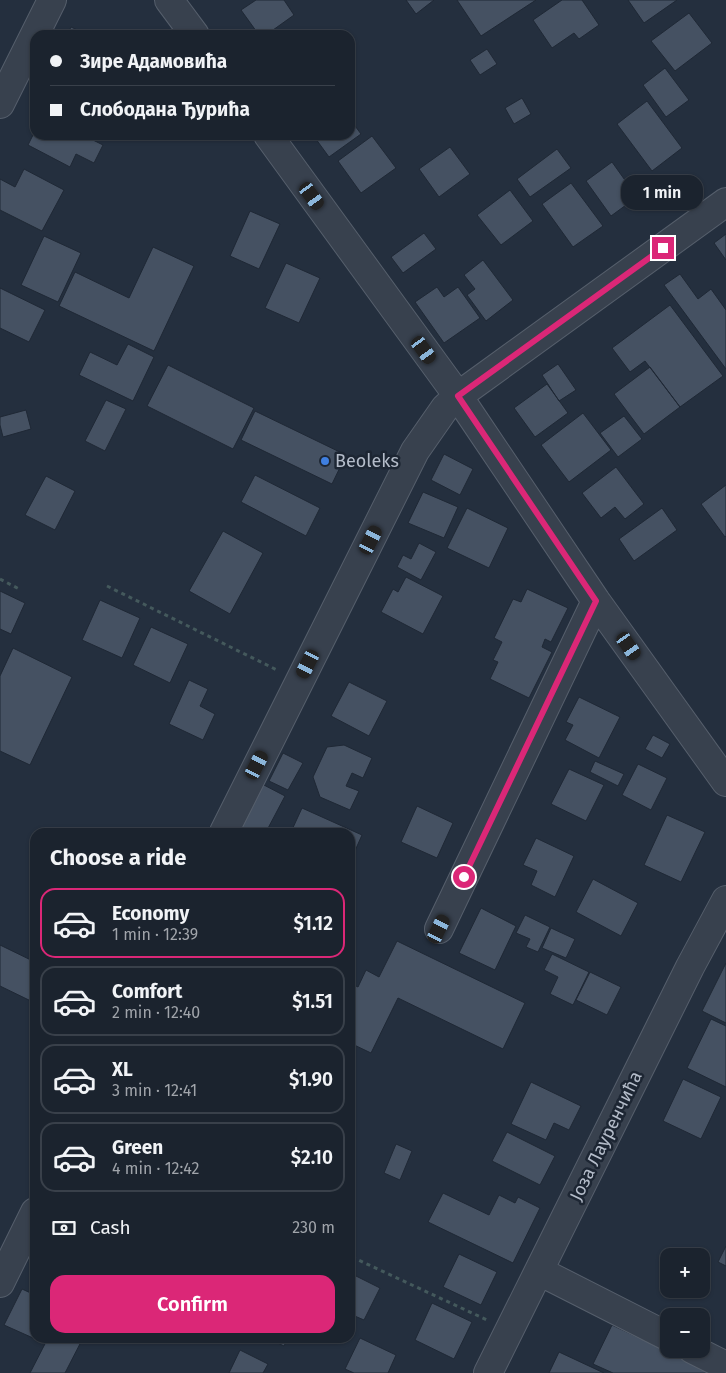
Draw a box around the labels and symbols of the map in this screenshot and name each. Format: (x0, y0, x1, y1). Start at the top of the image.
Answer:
callout: 1 min (622, 176, 704, 210)
car (297, 179, 326, 213)
route end (652, 237, 674, 259)
car (409, 333, 438, 367)
place label: Beoleks (335, 450, 399, 472)
marker: Beoleks (319, 455, 331, 467)
car (357, 523, 384, 557)
car (614, 629, 643, 663)
car (294, 647, 321, 681)
car (243, 748, 270, 782)
route start (453, 866, 475, 888)
car (425, 912, 452, 946)
street label: Јоза Лауренчића (565, 1068, 647, 1204)

